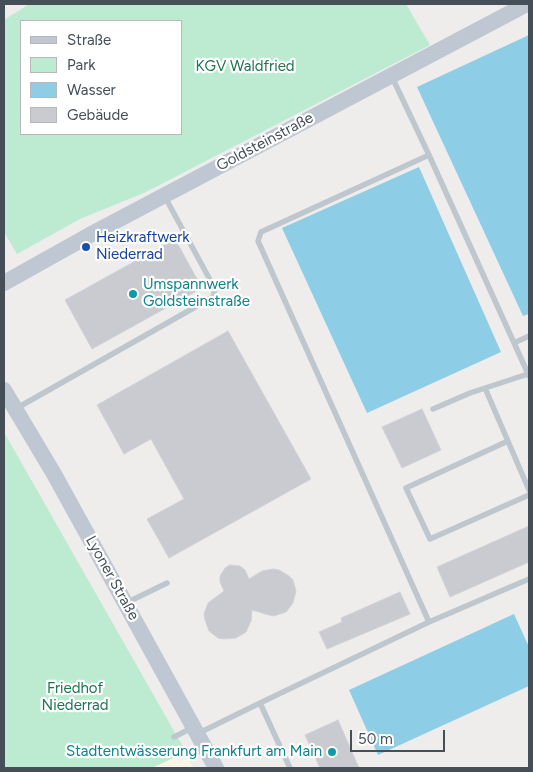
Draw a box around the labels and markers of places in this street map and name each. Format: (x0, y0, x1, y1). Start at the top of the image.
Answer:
place label: Heizkraftwerk Niederrad (96, 229, 190, 264)
marker: Heizkraftwerk Niederrad (80, 241, 92, 253)
place label: Umspannwerk Goldsteinstraße (143, 276, 250, 311)
marker: Umspannwerk Goldsteinstraße (127, 288, 139, 300)
place label: Stadtentwässerung Frankfurt am Main (66, 743, 322, 761)
marker: Stadtentwässerung Frankfurt am Main (326, 746, 338, 758)

